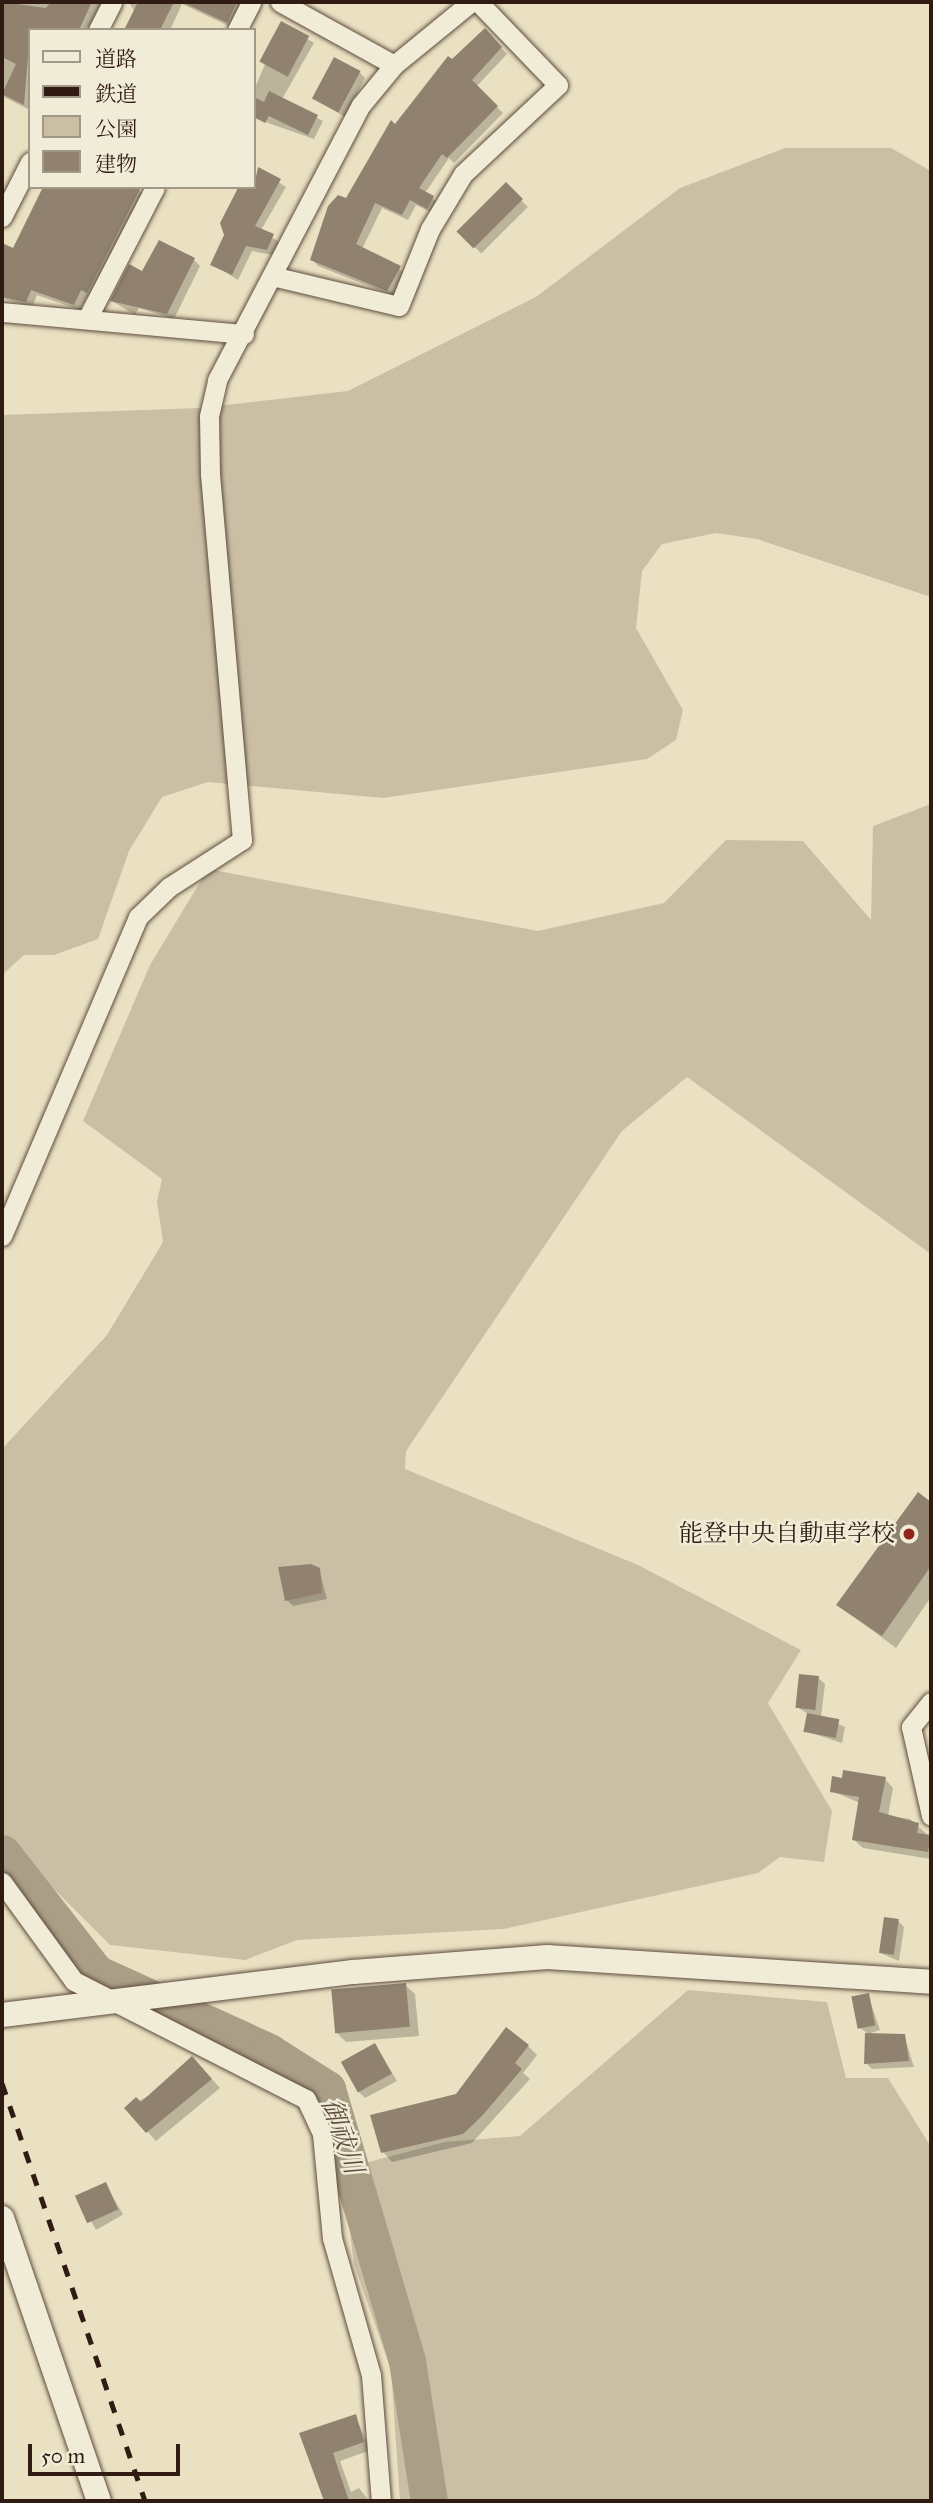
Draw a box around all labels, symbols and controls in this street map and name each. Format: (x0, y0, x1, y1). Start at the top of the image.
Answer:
legend (28, 28, 256, 189)
text: 道路 (95, 46, 137, 72)
text: 鉄道 (95, 81, 137, 107)
text: 公園 (95, 116, 137, 142)
text: 建物 (95, 151, 137, 177)
place label: 能登中央自動車学校 (679, 1520, 895, 1548)
marker: 能登中央自動車学校 (901, 1526, 917, 1542)
water label: 御祓川 (315, 2094, 369, 2178)
scale bar (32, 2430, 184, 2474)
text: 50 m (41, 2443, 85, 2469)

